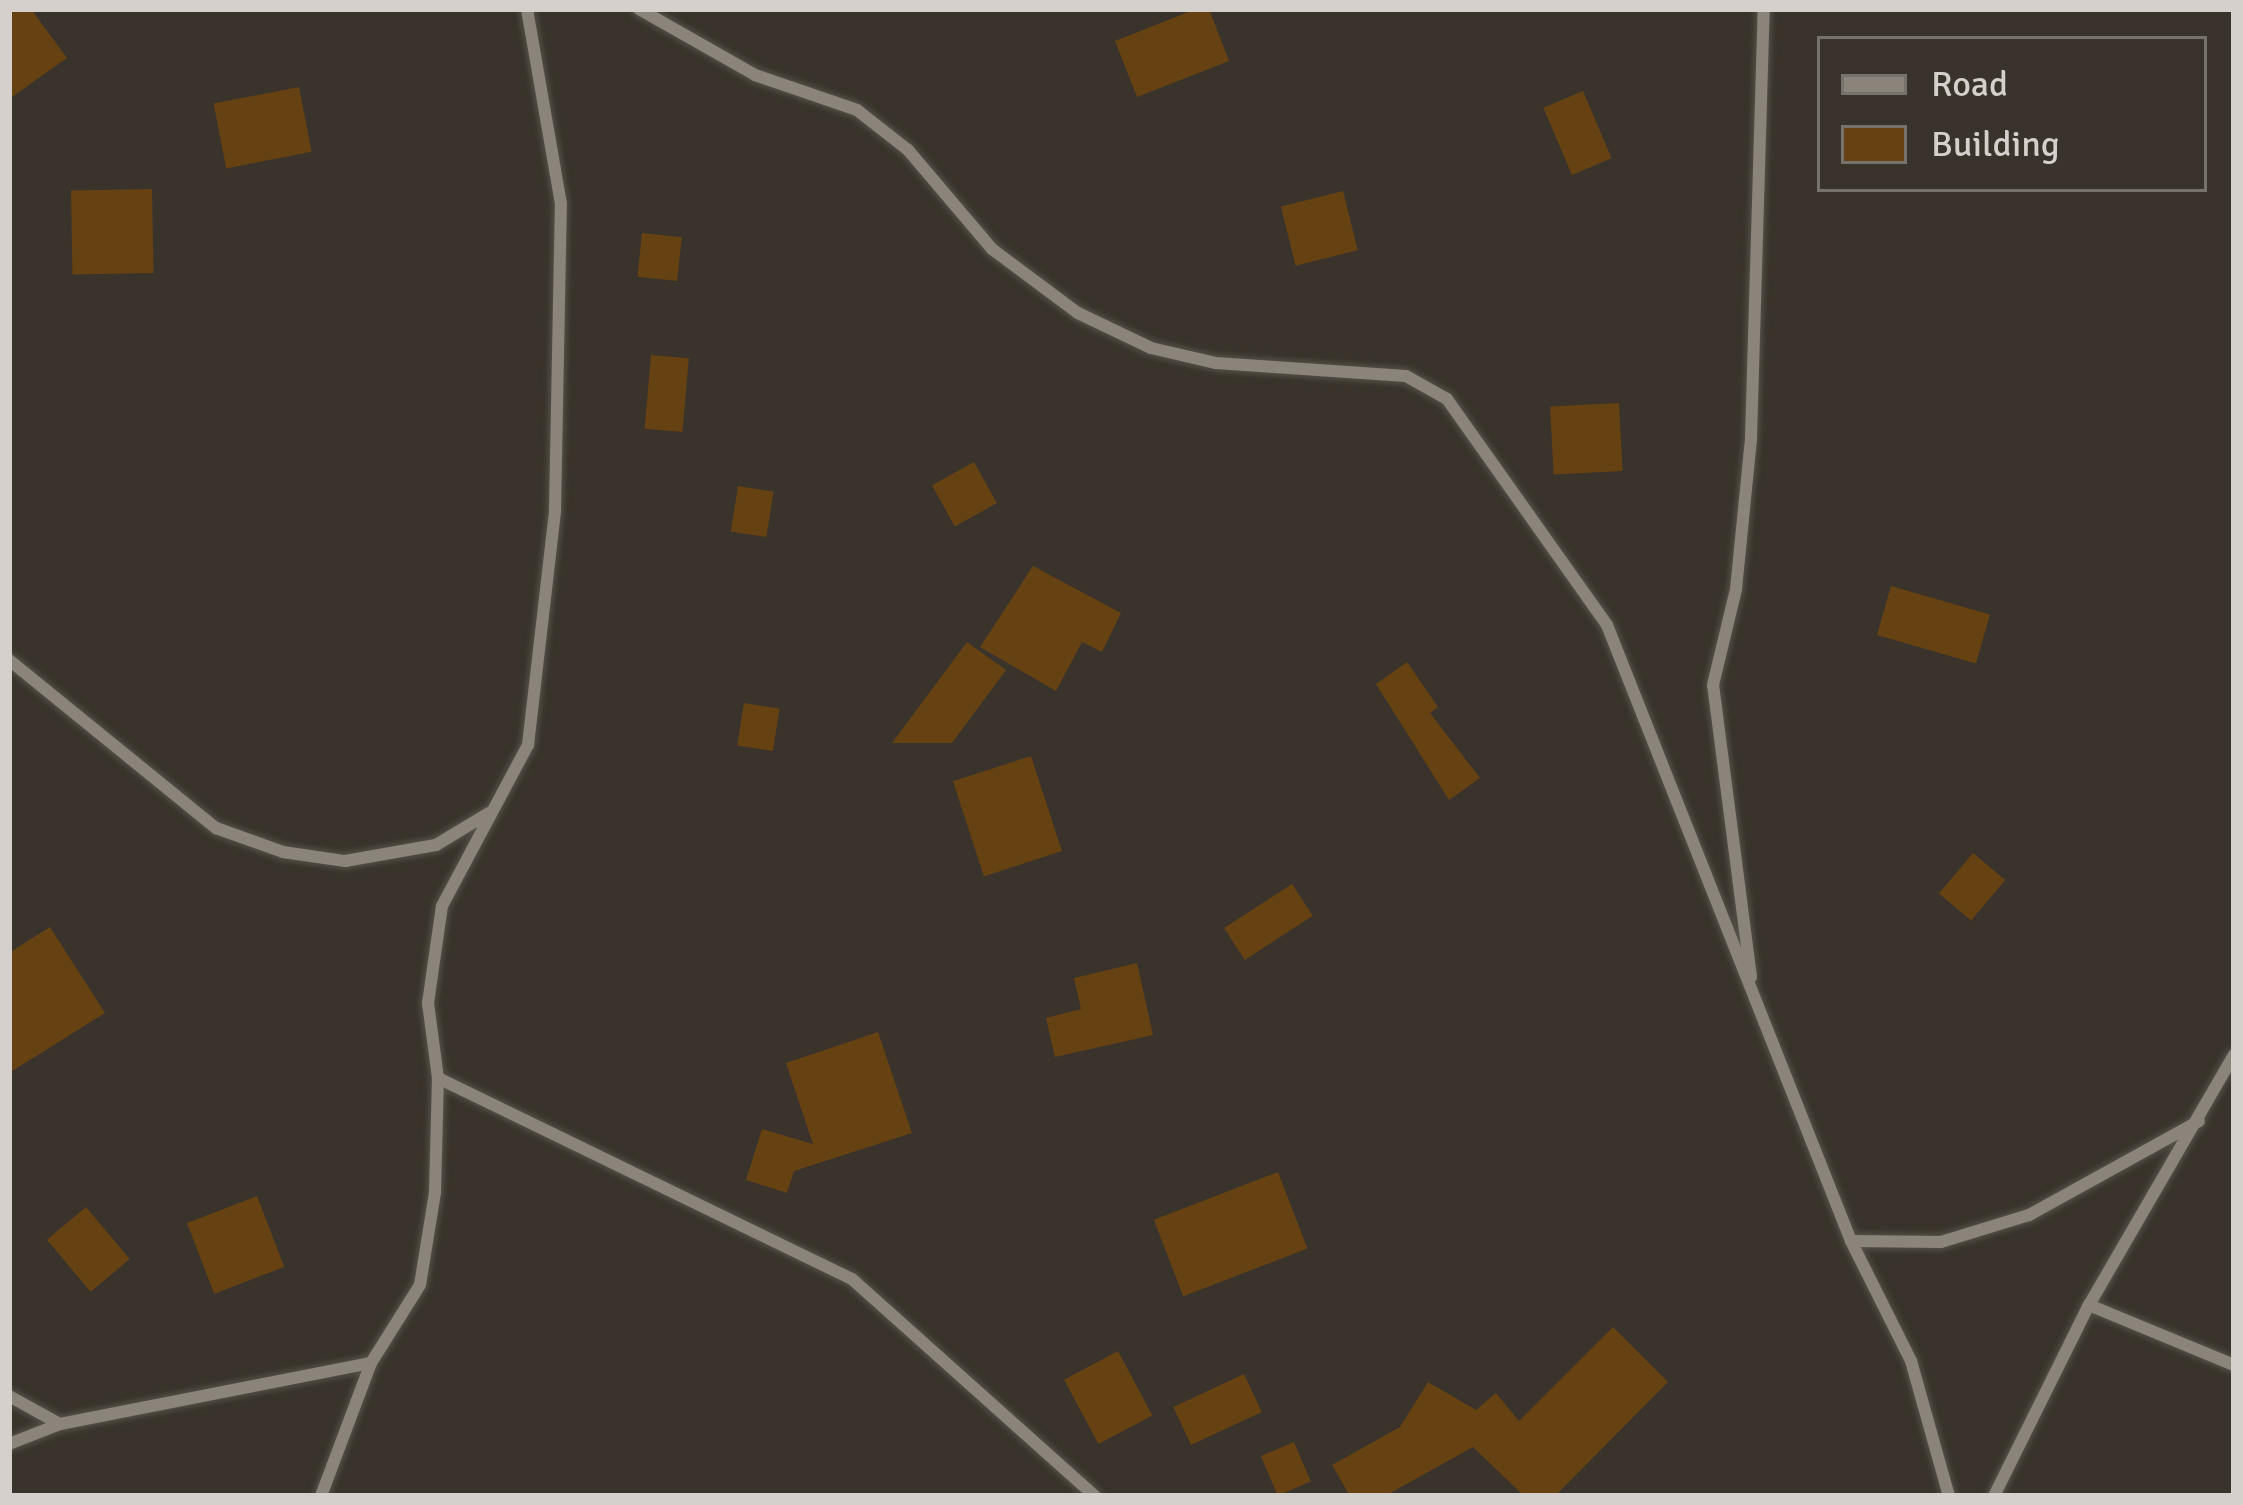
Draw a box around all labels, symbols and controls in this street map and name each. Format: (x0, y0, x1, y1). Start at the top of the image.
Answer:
legend (1817, 36, 2207, 192)
text: Road (1931, 62, 2008, 107)
text: Building (1931, 122, 2060, 167)

